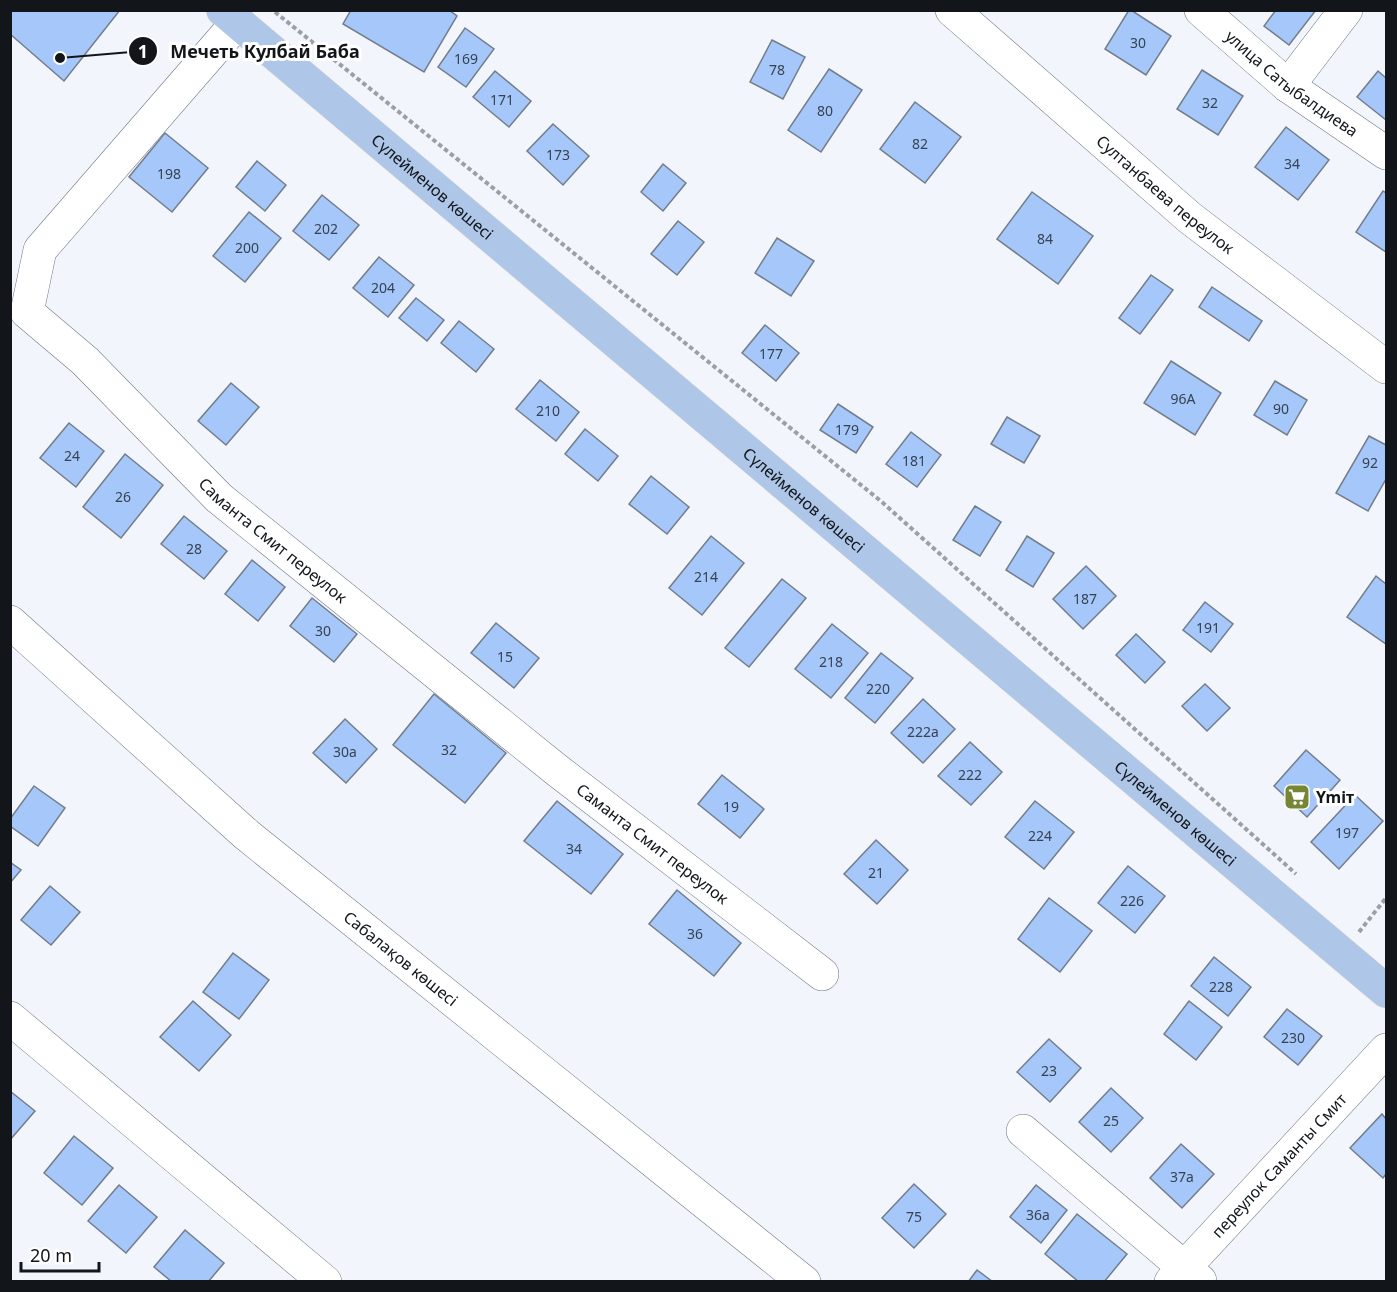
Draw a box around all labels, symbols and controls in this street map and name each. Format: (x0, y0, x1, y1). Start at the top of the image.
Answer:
street label: улица Сатыбалдиева (1221, 25, 1362, 142)
callout: Мечеть Кулбай Баба (128, 33, 372, 69)
house number: 30 (1130, 33, 1146, 52)
text: 1 (138, 39, 148, 63)
text: Мечеть Кулбай Баба (170, 39, 360, 63)
house number: 169 (454, 49, 478, 68)
house number: 78 (769, 60, 785, 79)
house number: 171 (490, 90, 514, 109)
house number: 32 (1202, 93, 1218, 112)
house number: 80 (817, 101, 833, 120)
street label: Сүлейменов көшесі (367, 129, 498, 244)
street label: Султанбаева переулок (1092, 130, 1239, 259)
house number: 82 (912, 134, 928, 153)
house number: 173 (546, 145, 570, 164)
house number: 34 (1284, 154, 1300, 173)
house number: 198 (157, 164, 181, 183)
house number: 202 (314, 219, 338, 238)
house number: 84 (1037, 229, 1053, 248)
house number: 200 (235, 238, 259, 257)
house number: 204 (371, 278, 395, 297)
house number: 177 (759, 344, 783, 363)
house number: 96А (1171, 389, 1196, 408)
house number: 90 (1273, 399, 1289, 418)
house number: 210 (536, 401, 560, 420)
house number: 179 (835, 420, 859, 439)
street label: Сүлейменов көшесі (738, 442, 870, 558)
house number: 24 (64, 446, 80, 465)
house number: 181 (902, 451, 926, 470)
house number: 92 (1362, 453, 1378, 472)
street label: Саманта Смит переулок (194, 473, 352, 608)
house number: 26 (115, 487, 131, 506)
house number: 28 (186, 539, 202, 558)
house number: 214 (694, 567, 718, 586)
house number: 187 (1073, 589, 1097, 608)
house number: 191 (1196, 618, 1220, 637)
house number: 30 (315, 621, 331, 640)
house number: 15 (497, 647, 513, 666)
house number: 218 (819, 652, 843, 671)
house number: 220 (866, 679, 890, 698)
house number: 222а (907, 722, 939, 741)
house number: 32 (441, 740, 457, 759)
house number: 30а (333, 742, 357, 761)
street label: Сүлейменов көшесі (1110, 756, 1241, 871)
house number: 222 (958, 765, 982, 784)
street label: Саманта Смит переулок (572, 778, 733, 909)
supermarket icon: Ymiт (1282, 782, 1312, 812)
place label: Ymiт (1316, 786, 1354, 808)
house number: 19 (723, 797, 739, 816)
house number: 197 (1335, 823, 1359, 842)
house number: 224 (1028, 826, 1052, 845)
house number: 34 (566, 839, 582, 858)
house number: 21 (868, 863, 884, 882)
house number: 226 (1120, 891, 1144, 910)
street label: Сабалақов көшесі (339, 906, 463, 1011)
house number: 36 (687, 924, 703, 943)
house number: 228 (1209, 977, 1233, 996)
house number: 230 (1281, 1028, 1305, 1047)
house number: 23 (1041, 1061, 1057, 1080)
street label: переулок Саманты Смит (1207, 1088, 1352, 1242)
house number: 25 (1103, 1111, 1119, 1130)
house number: 37а (1170, 1167, 1194, 1186)
house number: 36а (1026, 1205, 1050, 1224)
house number: 75 (906, 1207, 922, 1226)
scale bar (21, 1235, 99, 1273)
text: 20 m (30, 1243, 72, 1267)

